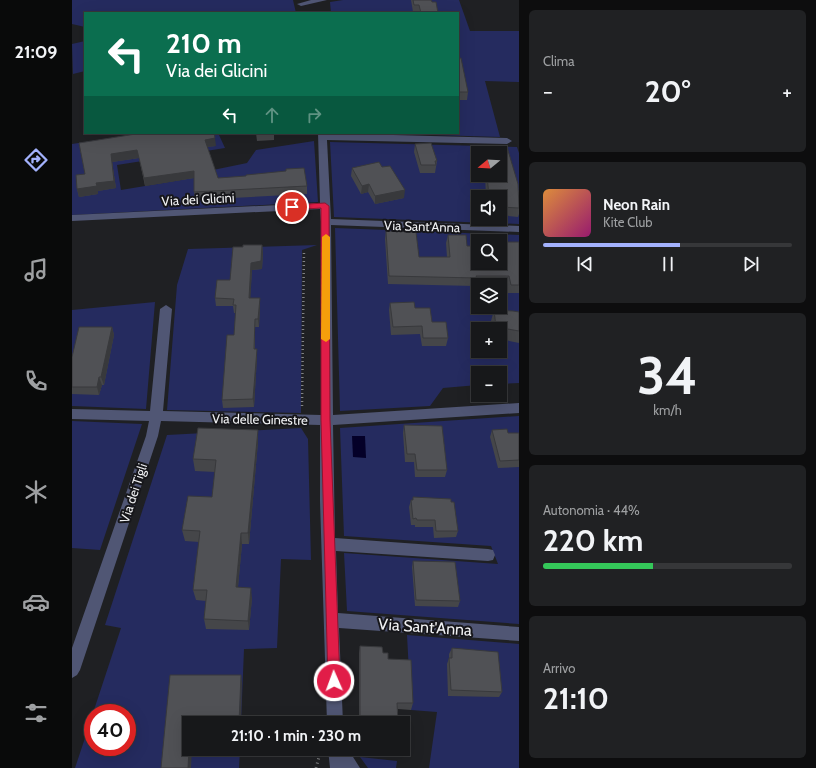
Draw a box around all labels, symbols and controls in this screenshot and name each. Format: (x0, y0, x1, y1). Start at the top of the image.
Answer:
text: 210 m (166, 26, 242, 60)
icon: left (100, 28, 152, 80)
text: 21:09 (15, 41, 57, 63)
text: Clima (543, 53, 574, 69)
text: Via dei Glicini (166, 60, 267, 82)
text: 20° (645, 73, 690, 110)
text: − (543, 78, 553, 105)
text: + (782, 78, 792, 105)
icon: left (219, 104, 241, 126)
icon: ahead (261, 104, 283, 126)
icon: right (303, 104, 325, 126)
icon: directions (22, 146, 50, 174)
north arrow (471, 146, 507, 182)
map controls (471, 146, 507, 402)
street label: Via dei Glicini (161, 189, 235, 209)
pin (275, 190, 309, 224)
button: sound (471, 190, 507, 226)
icon: arrive (281, 196, 303, 218)
text: Neon Rain (603, 196, 670, 214)
text: Kite Club (603, 214, 652, 230)
street label: Via Sant'Anna (384, 217, 461, 235)
button: search (471, 234, 507, 270)
icon: previous (574, 253, 596, 275)
icon: pause (657, 253, 679, 275)
icon: next (740, 253, 762, 275)
icon: music (22, 256, 50, 284)
button: layers (471, 278, 507, 314)
button: + (471, 322, 507, 358)
text: 34 (637, 344, 698, 407)
button: − (471, 366, 507, 402)
icon: phone (22, 367, 50, 395)
text: km/h (653, 402, 682, 418)
street label: Via delle Ginestre (212, 410, 308, 428)
street label: Via dei Tigli (116, 461, 150, 525)
icon: climate (22, 478, 50, 506)
text: Autonomia · 44% (543, 502, 640, 518)
text: 220 km (543, 522, 643, 559)
icon: car (22, 588, 50, 616)
street label: Via Sant'Anna (378, 614, 473, 640)
position arrow (313, 660, 355, 702)
text: Arrivo (543, 660, 575, 676)
text: 21:10 (543, 680, 609, 717)
icon: filters (22, 699, 50, 727)
speed limit sign: 40 (84, 704, 136, 756)
text: 21:10 · 1 min · 230 m (231, 727, 361, 745)

